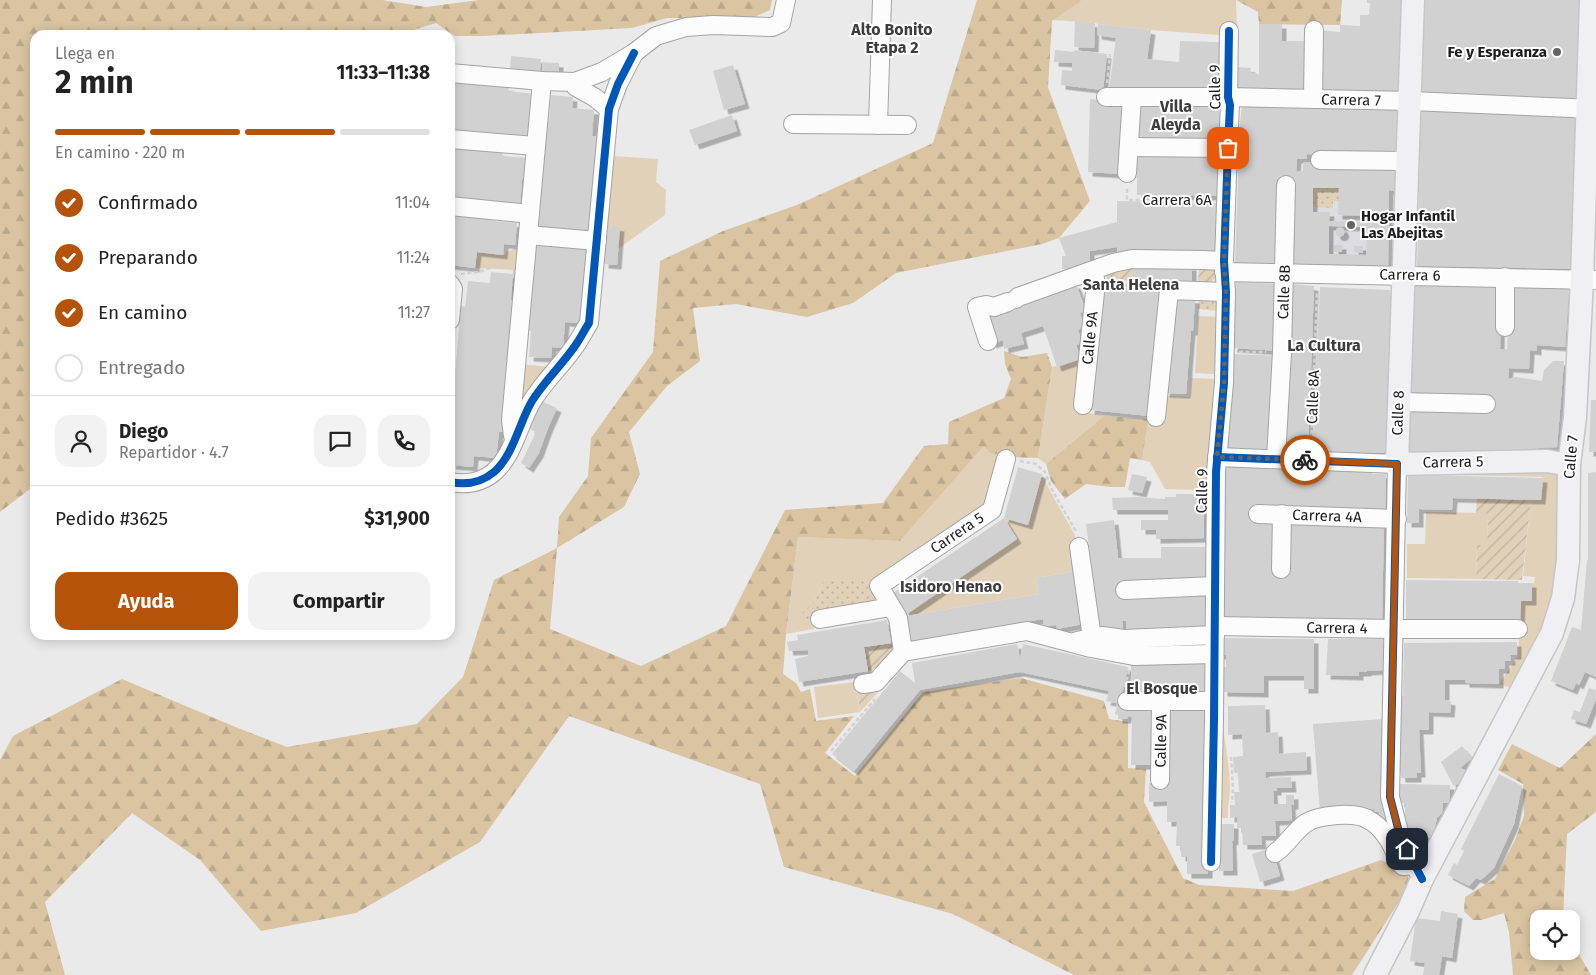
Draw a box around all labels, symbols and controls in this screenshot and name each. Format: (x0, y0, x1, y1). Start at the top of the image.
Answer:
district label: Alto Bonito Etapa 2 (850, 20, 933, 57)
place label: Fe y Esperanza (1448, 43, 1547, 61)
text: Llega en (55, 44, 115, 63)
marker: Fe y Esperanza (1551, 46, 1563, 58)
text: 11:33–11:38 (336, 61, 430, 84)
text: 2 min (55, 63, 134, 101)
street label: Calle 9 (1206, 64, 1224, 110)
street label: Carrera 7 (1321, 90, 1381, 110)
district label: Villa Aleyda (1150, 97, 1201, 134)
pin (1207, 127, 1249, 169)
icon: bag (1214, 134, 1242, 162)
text: En camino · 220 m (55, 143, 185, 162)
icon: check (55, 189, 83, 217)
text: Confirmado (98, 191, 198, 214)
street label: Carrera 6A (1142, 191, 1212, 209)
text: 11:04 (395, 193, 430, 212)
place label: Hogar Infantil Las Abejitas (1361, 207, 1455, 242)
marker: Hogar Infantil Las Abejitas (1345, 219, 1357, 231)
icon: check (55, 244, 83, 272)
text: Preparando (98, 246, 198, 269)
text: 11:24 (397, 248, 430, 267)
street label: Calle 8B (1274, 264, 1294, 320)
street label: Carrera 6 (1379, 265, 1441, 285)
district label: Santa Helena (1083, 275, 1180, 294)
icon: check (55, 299, 83, 327)
text: En camino (98, 301, 187, 324)
text: 11:27 (398, 303, 430, 322)
street label: Calle 9A (1078, 310, 1102, 366)
district label: La Cultura (1287, 336, 1361, 355)
text: Entregado (98, 356, 185, 379)
street label: Calle 8A (1303, 369, 1323, 424)
street label: Calle 8 (1388, 390, 1408, 436)
button: person (55, 415, 107, 467)
button: chat (314, 415, 366, 467)
button: phone (378, 415, 430, 467)
text: Diego (119, 420, 168, 443)
street label: Calle 7 (1560, 434, 1582, 480)
courier (1280, 435, 1330, 485)
text: Repartidor · 4.7 (119, 443, 229, 462)
icon: bike (1291, 446, 1319, 474)
street label: Carrera 5 (1423, 452, 1483, 472)
street label: Calle 9 (1193, 468, 1211, 514)
street label: Carrera 4A (1292, 506, 1363, 526)
text: Pedido #3625 (55, 507, 168, 530)
text: $31,900 (364, 507, 430, 530)
street label: Carrera 5 (927, 509, 987, 557)
button: Ayuda (55, 572, 238, 630)
button: Compartir (248, 572, 430, 630)
district label: Isidoro Henao (900, 577, 1002, 596)
street label: Carrera 4 (1306, 618, 1368, 638)
district label: El Bosque (1126, 679, 1198, 698)
street label: Calle 9A (1152, 714, 1170, 768)
pin (1386, 828, 1428, 870)
icon: home (1393, 835, 1421, 863)
map controls (1530, 910, 1580, 960)
button: locate (1530, 910, 1580, 960)

